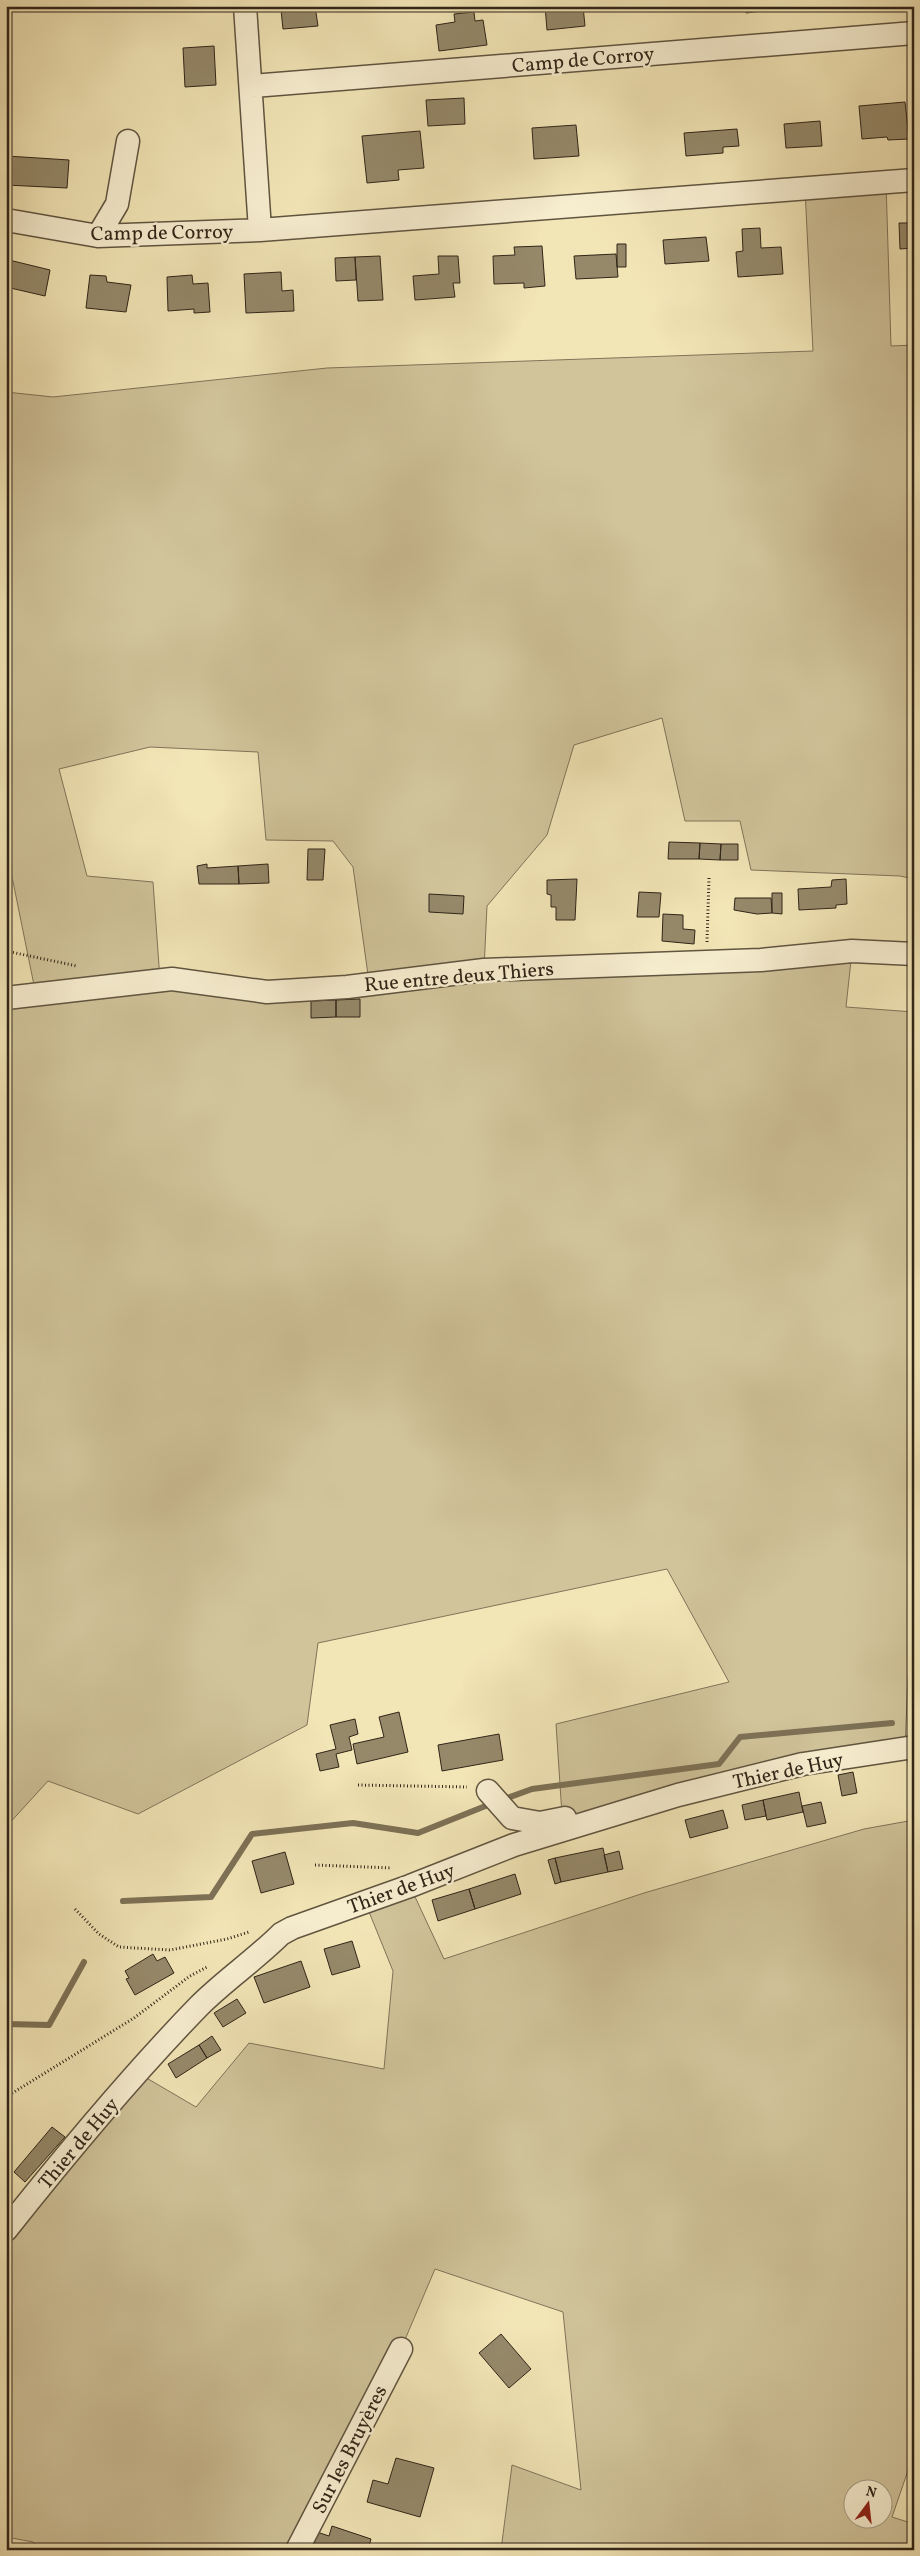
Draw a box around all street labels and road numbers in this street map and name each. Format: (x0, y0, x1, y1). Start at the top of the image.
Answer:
street label: Camp de Corroy (511, 41, 656, 81)
street label: Camp de Corroy (90, 219, 234, 249)
street label: Rue entre deux Thiers (363, 956, 555, 1000)
street label: Thier de Huy (731, 1747, 846, 1797)
street label: Thier de Huy (344, 1857, 459, 1922)
street label: Thier de Huy (33, 2092, 127, 2196)
street label: Sur les Bruyères (306, 2381, 395, 2519)

